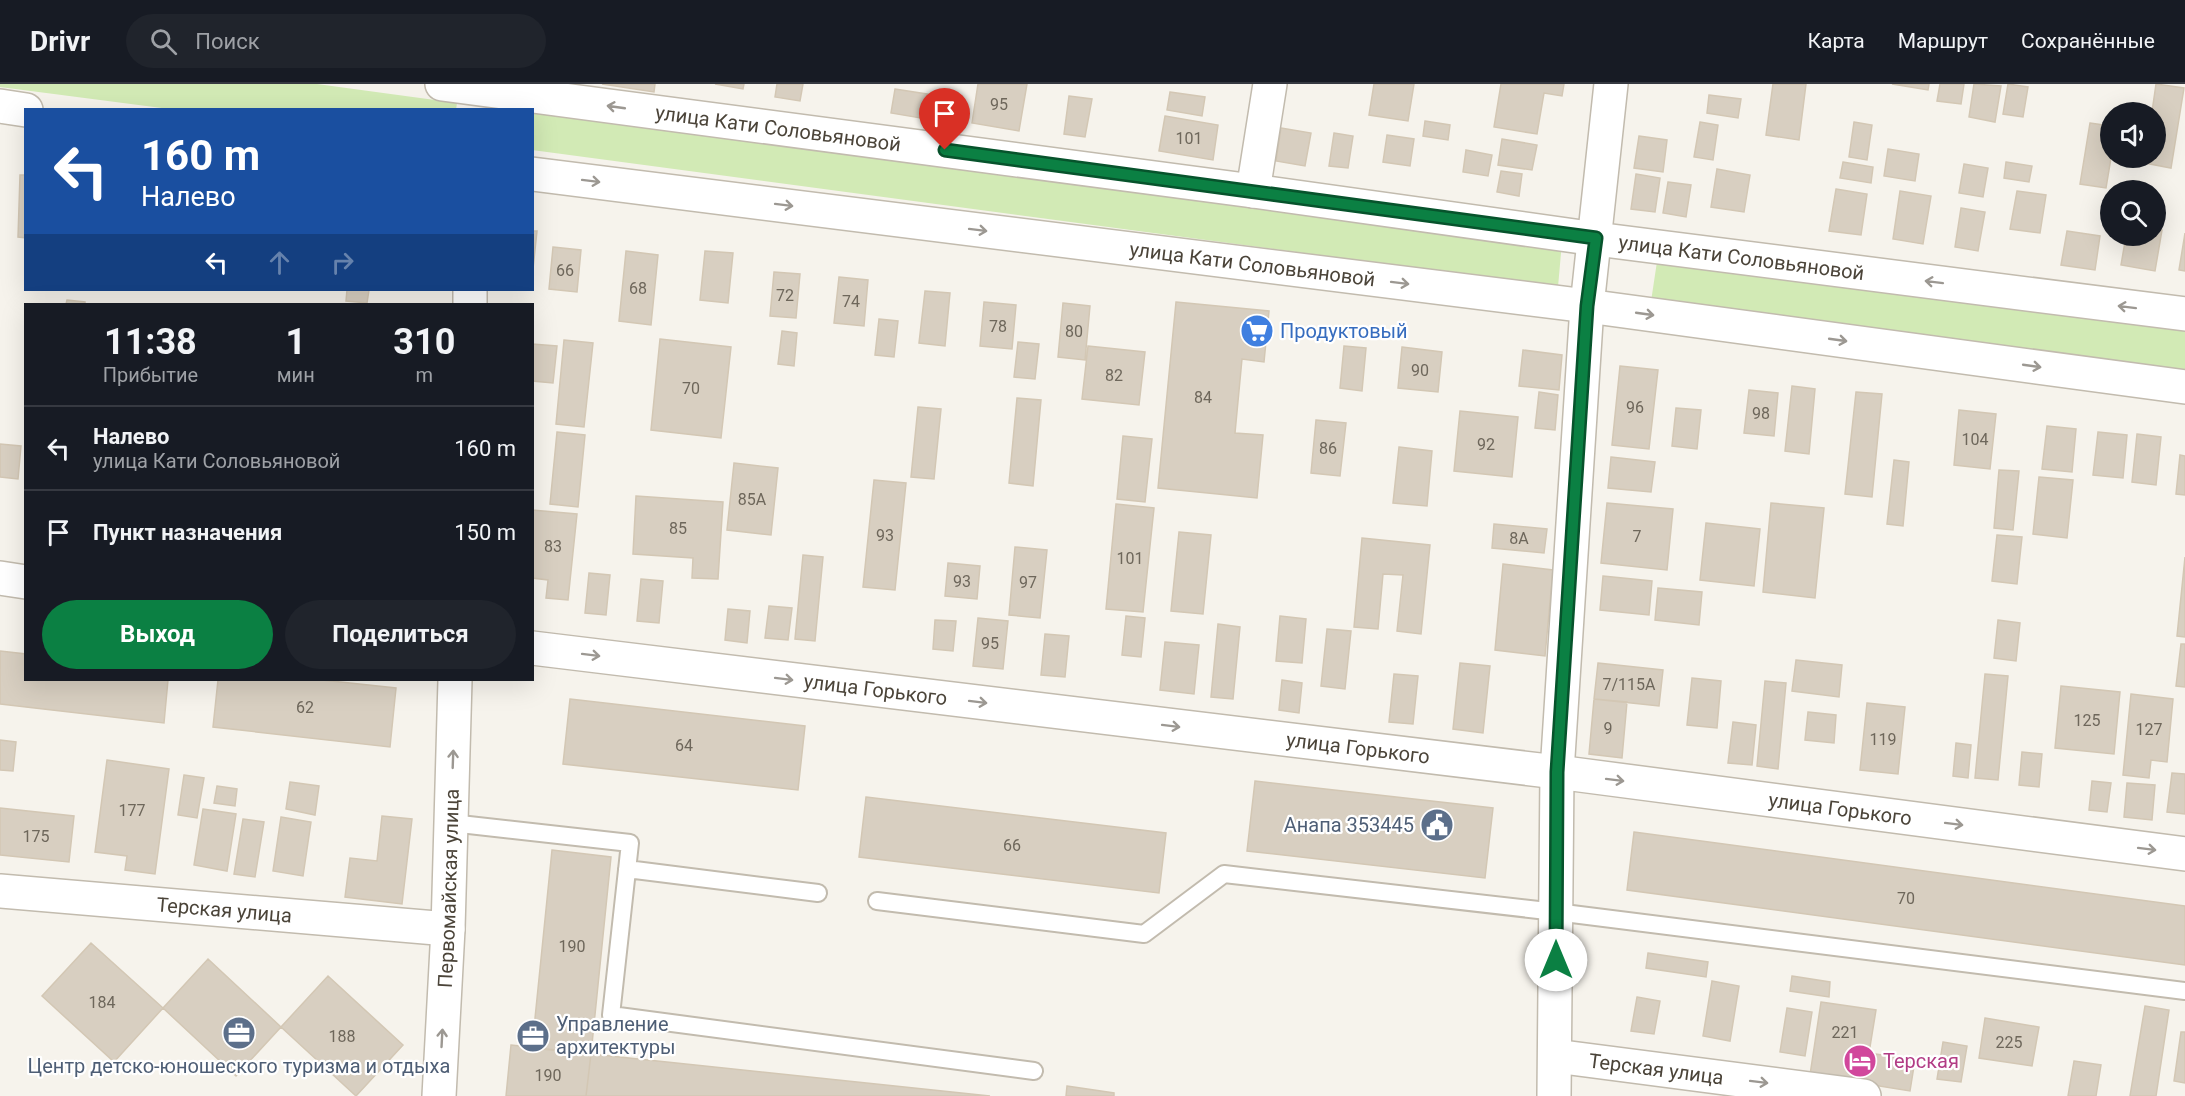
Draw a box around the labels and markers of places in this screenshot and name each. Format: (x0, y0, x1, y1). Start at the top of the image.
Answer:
pin (919, 88, 970, 150)
supermarket icon: Продуктовый (1239, 313, 1275, 349)
place label: Продуктовый (1280, 319, 1408, 343)
public building icon: Анапа 353445 (1419, 807, 1455, 843)
place label: Анапа 353445 (1284, 813, 1414, 837)
place label: Управление архитектуры (556, 1012, 676, 1059)
office icon: Центр детско-юношеского туризма и отдыха (221, 1015, 257, 1051)
office icon: Управление архитектуры (515, 1018, 551, 1054)
hotel icon: Терская (1842, 1043, 1878, 1079)
place label: Терская (1883, 1049, 1959, 1073)
place label: Центр детско-юношеского туризма и отдыха (28, 1054, 450, 1078)

